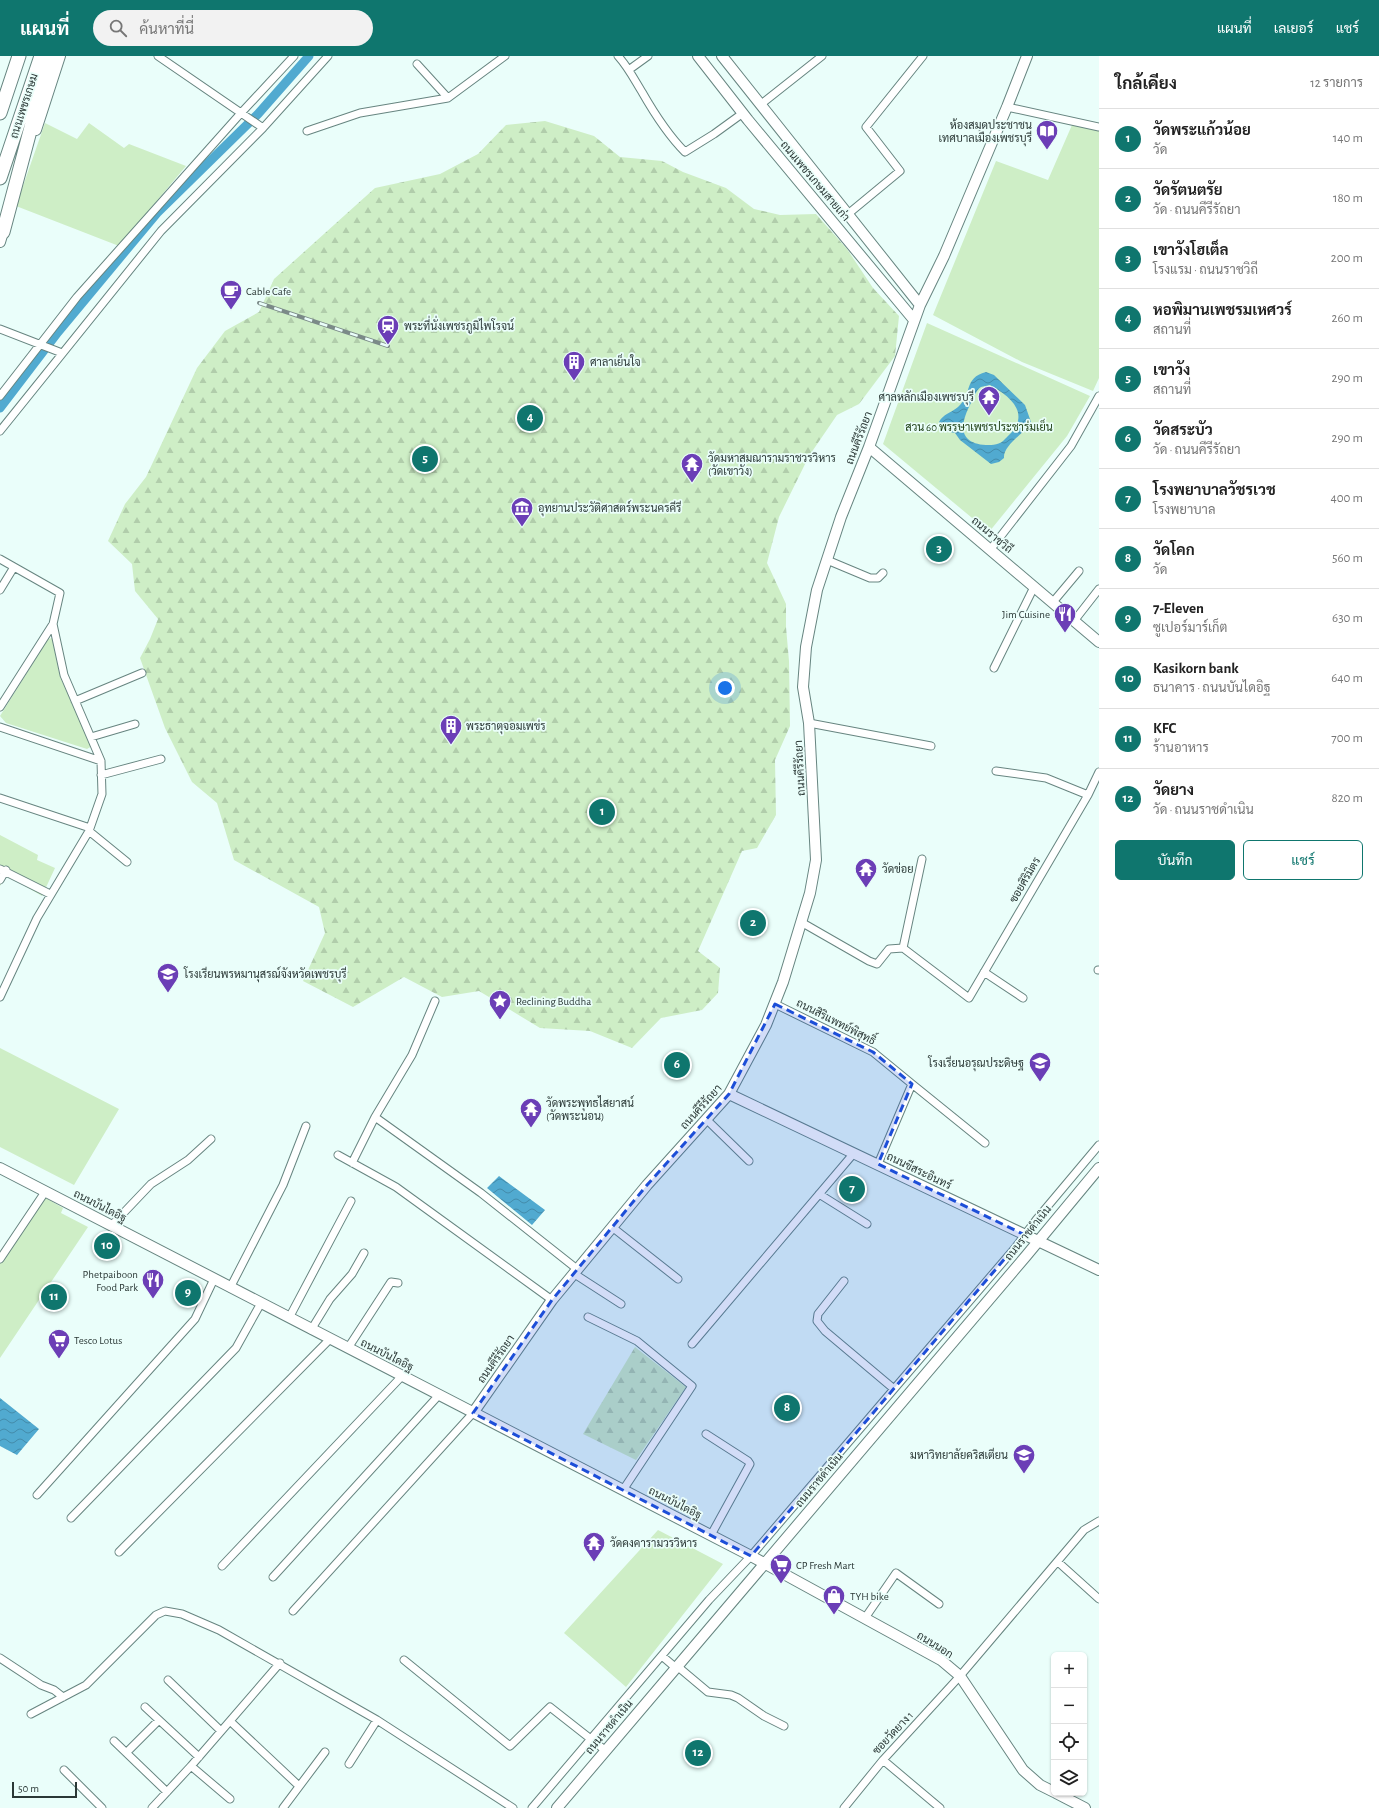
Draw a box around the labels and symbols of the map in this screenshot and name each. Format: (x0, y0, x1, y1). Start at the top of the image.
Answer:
street label: ถนนเพชรเกษม (8, 72, 40, 140)
place label: ห้องสมุดประชาชน เทศบาลเมืองเพชรบุรี (939, 118, 1032, 147)
library icon: ห้องสมุดประชาชน เทศบาลเมืองเพชรบุรี (1034, 118, 1060, 151)
street label: ถนนเพชรเกษมสายเก่า (778, 138, 853, 223)
cafe icon: Cable Cafe (218, 278, 244, 311)
place label: Cable Cafe (246, 286, 291, 297)
station icon: พระที่นั่งเพชรภูมิไพโรจน์ (375, 313, 401, 346)
place label: พระที่นั่งเพชรภูมิไพโรจน์ (404, 315, 514, 334)
building icon: ศาลาเย็นใจ (561, 349, 587, 382)
place label: ศาลาเย็นใจ (590, 353, 641, 368)
temple icon: ศาลหลักเมืองเพชรบุรี (976, 384, 1002, 417)
place label: ศาลหลักเมืองเพชรบุรี (879, 389, 974, 406)
pin: 4 (517, 403, 543, 433)
street label: ถนนคีรีรัถยา (841, 409, 874, 466)
park label: สวน 60 พรรษาเพชรประชาร่มเย็น (905, 418, 1053, 433)
pin: 5 (412, 444, 438, 474)
temple icon: วัดมหาสมณารามราชวรวิหาร (วัดเขาวัง) (679, 451, 705, 484)
place label: วัดมหาสมณารามราชวรวิหาร (วัดเขาวัง) (708, 451, 836, 477)
museum icon: อุทยานประวัติศาสตร์พระนครคีรี (509, 495, 535, 528)
place label: อุทยานประวัติศาสตร์พระนครคีรี (538, 500, 681, 517)
street label: ถนนราชวิถี (969, 512, 1017, 555)
pin: 3 (926, 534, 952, 564)
restaurant icon: Jim Cuisine (1052, 601, 1078, 634)
place label: Jim Cuisine (1002, 609, 1050, 620)
your location (715, 678, 735, 698)
building icon: พระธาตุจอมเพข่ร (438, 713, 464, 746)
place label: พระธาตุจอมเพข่ร (466, 719, 546, 735)
street label: ถนนคีรีรัถยา (790, 740, 807, 796)
pin: 1 (589, 797, 615, 827)
street label: ซอยศิริมิตร (1007, 855, 1042, 905)
temple icon: วัดข่อย (853, 856, 879, 889)
place label: วัดข่อย (882, 862, 913, 875)
pin: 2 (740, 908, 766, 938)
school or university icon: โรงเรียนพรหมานุสรณ์จังหวัดเพชรบุรี (155, 961, 181, 994)
place label: โรงเรียนพรหมานุสรณ์จังหวัดเพชรบุรี (183, 966, 347, 983)
place icon: Reclining Buddha (487, 988, 513, 1021)
street label: ถนนสิริแพทย์พิสุทธิ์ (793, 991, 880, 1049)
place label: Reclining Buddha (516, 996, 591, 1007)
pin: 6 (664, 1050, 690, 1080)
school or university icon: โรงเรียนอรุณประดิษฐ (1027, 1050, 1053, 1083)
place label: โรงเรียนอรุณประดิษฐ (927, 1055, 1024, 1072)
street label: ถนนคีรีรัถยา (676, 1081, 724, 1131)
place label: วัดพระพุทธไสยาสน์ (วัดพระนอน) (546, 1095, 634, 1122)
temple icon: วัดพระพุทธไสยาสน์ (วัดพระนอน) (518, 1096, 544, 1129)
street label: ถนนขีสระอินทร์ (885, 1148, 954, 1191)
pin: 7 (839, 1174, 865, 1204)
street label: ถนนบันไดอิฐ (71, 1185, 130, 1226)
street label: ถนนราชดำเนิน (1001, 1202, 1053, 1263)
pin: 10 (94, 1231, 120, 1261)
restaurant icon: Phetpaiboon Food Park (140, 1267, 166, 1300)
place label: Phetpaiboon Food Park (83, 1269, 138, 1293)
pin: 9 (175, 1278, 201, 1308)
pin: 11 (41, 1282, 67, 1312)
supermarket icon: Tesco Lotus (46, 1327, 72, 1360)
street label: ถนนคีรีรัถยา (473, 1331, 516, 1385)
street label: ถนนบันไดอิฐ (358, 1334, 417, 1375)
place label: Tesco Lotus (74, 1335, 122, 1346)
pin: 8 (774, 1393, 800, 1423)
school or university icon: มหาวิทยาลัยคริสเตียน (1011, 1442, 1037, 1475)
place label: มหาวิทยาลัยคริสเตียน (910, 1447, 1008, 1461)
street label: ถนนราชดำเนิน (792, 1450, 845, 1509)
street label: ถนนบันไดอิฐ (646, 1482, 705, 1523)
temple icon: วัดคงคารามวรวิหาร (581, 1530, 607, 1563)
place label: วัดคงคารามวรวิหาร (610, 1536, 697, 1549)
supermarket icon: CP Fresh Mart (768, 1552, 794, 1585)
place label: CP Fresh Mart (796, 1560, 855, 1571)
shop icon: TYH bike (821, 1583, 847, 1616)
place label: TYH bike (850, 1591, 889, 1602)
street label: ถนนนอก (915, 1630, 955, 1660)
street label: ถนนราชดำเนิน (582, 1697, 635, 1756)
street label: ซอยวัดยาง 1 (869, 1708, 915, 1756)
pin: 12 (685, 1738, 711, 1768)
scale bar (12, 1780, 77, 1799)

